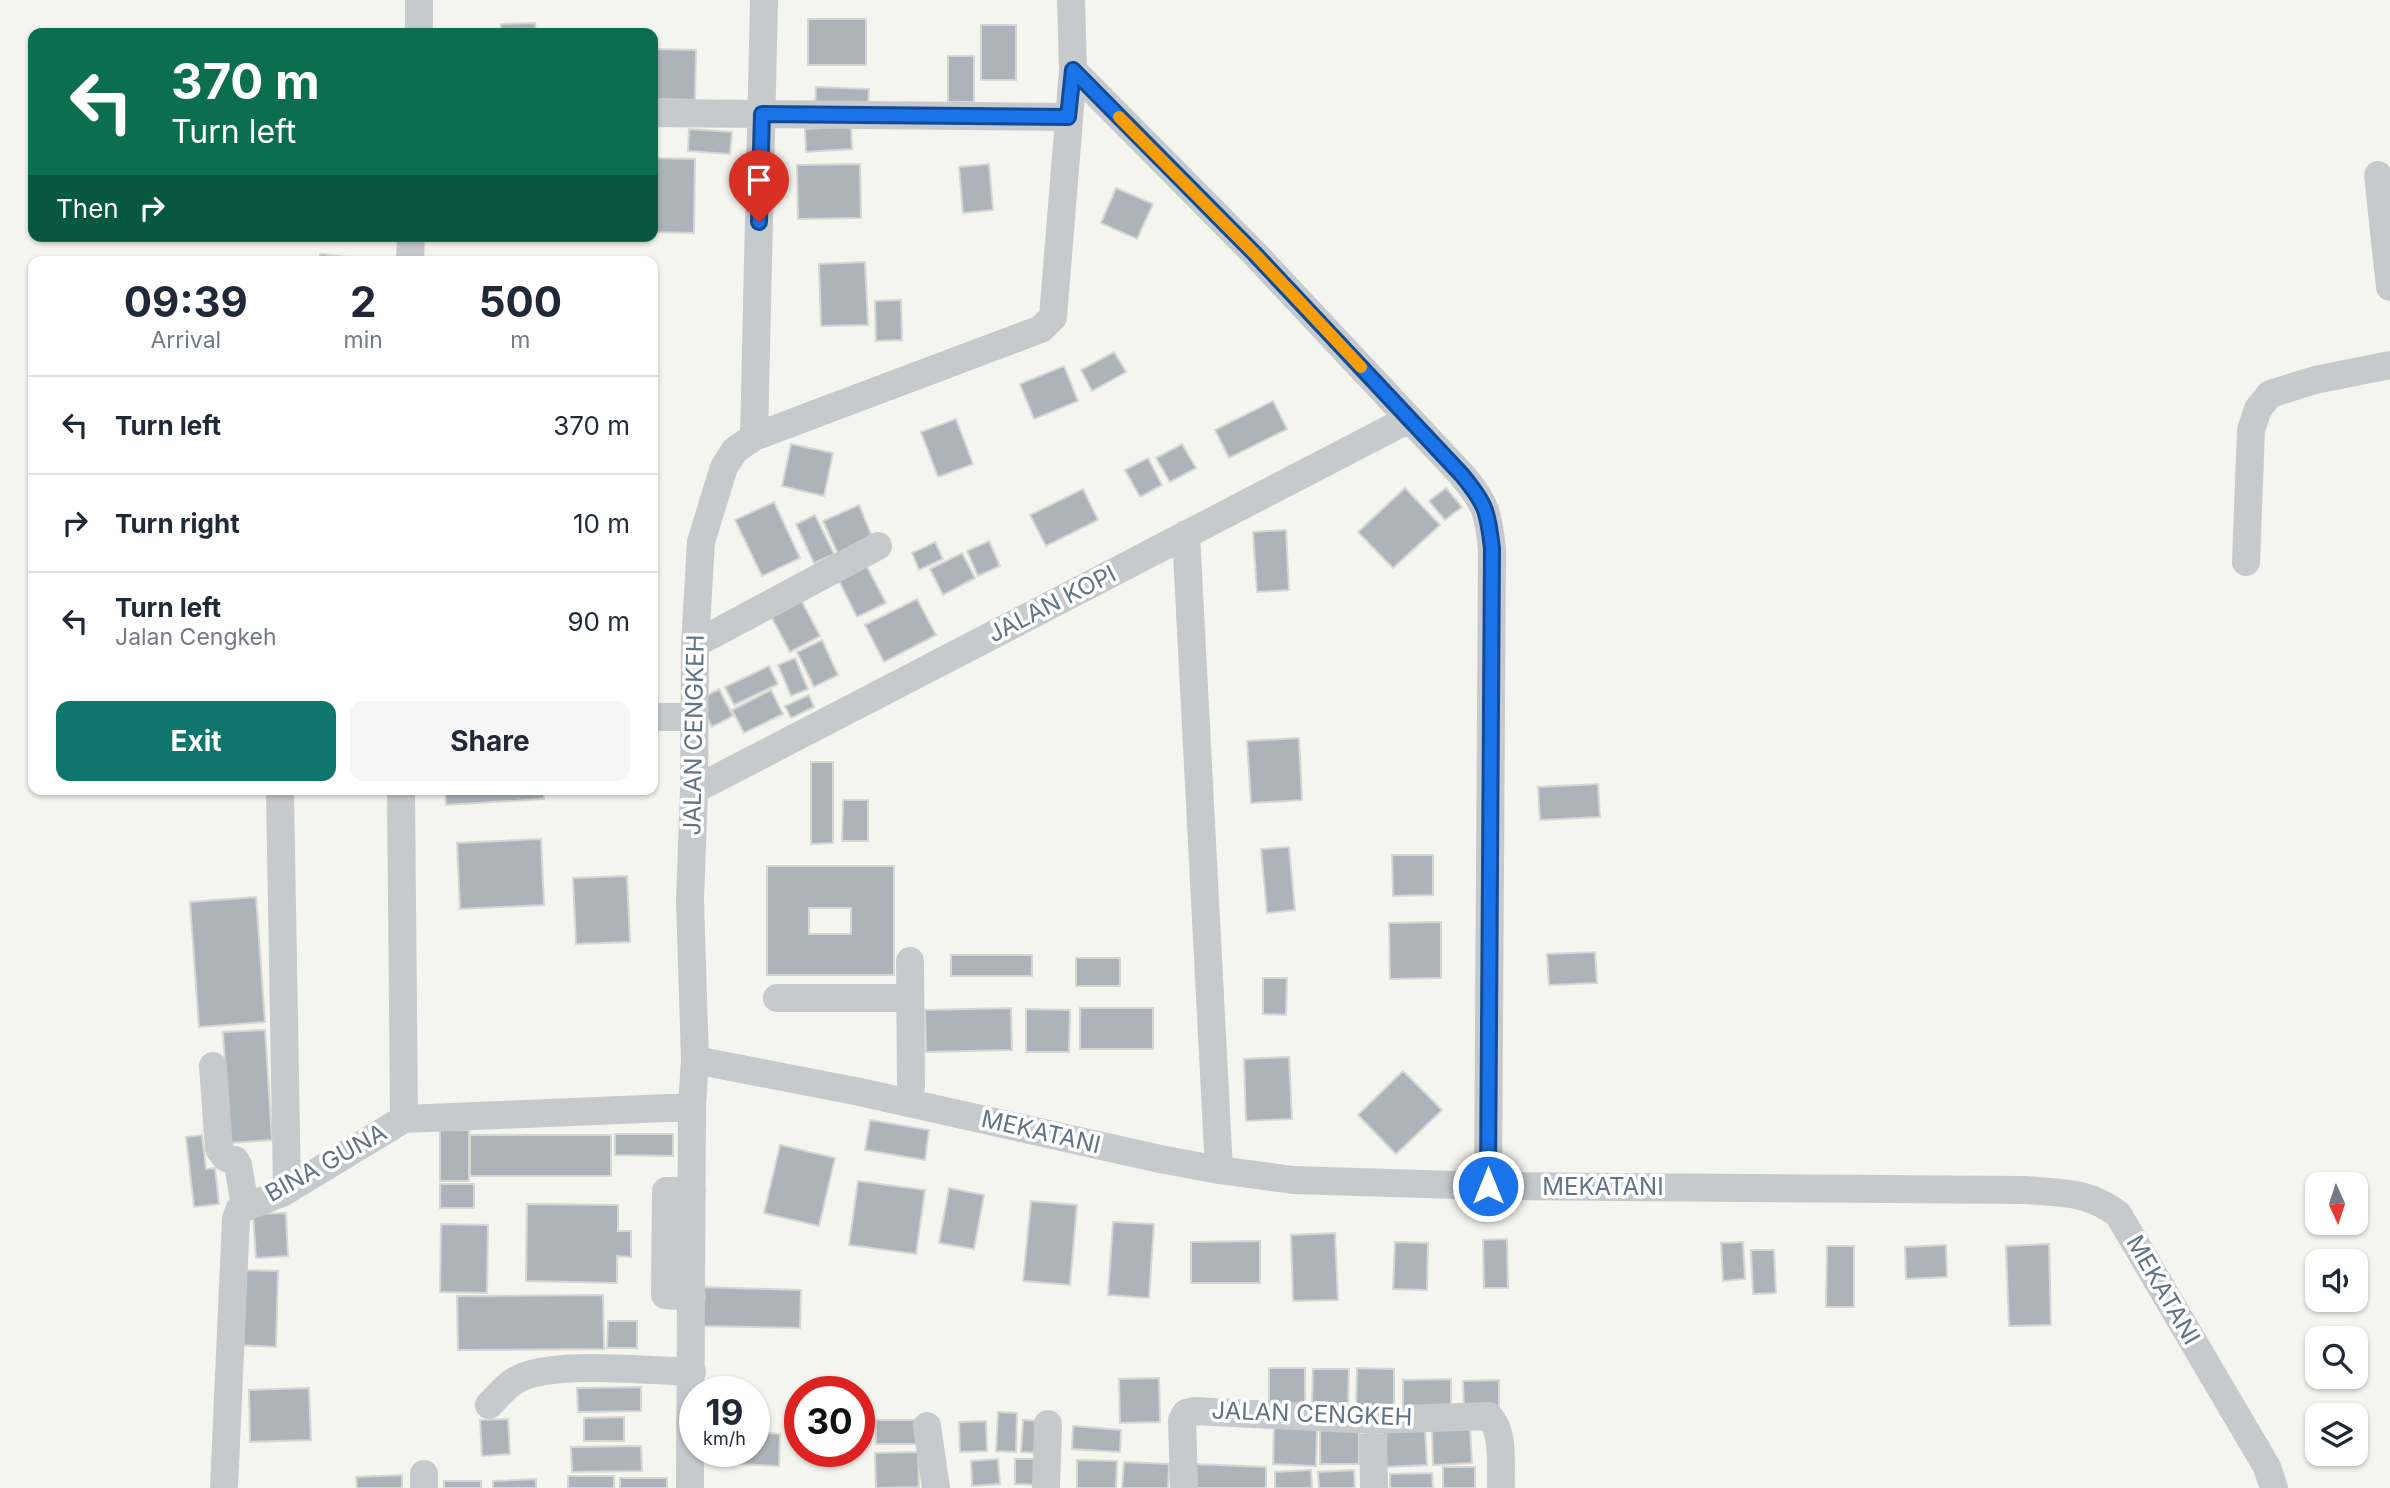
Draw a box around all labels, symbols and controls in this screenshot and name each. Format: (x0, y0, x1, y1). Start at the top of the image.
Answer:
text: 370 m (171, 52, 320, 111)
icon: left (56, 56, 147, 147)
text: Turn left (171, 112, 296, 151)
pin (729, 150, 789, 222)
icon: arrive (740, 161, 778, 199)
icon: right (133, 189, 171, 227)
text: Then (56, 193, 119, 224)
text: 09:39 (124, 276, 248, 327)
text: 2 (350, 276, 376, 327)
text: 500 (479, 276, 562, 327)
text: Arrival (150, 326, 221, 354)
text: min (344, 326, 383, 354)
text: m (510, 326, 531, 354)
icon: left (56, 406, 94, 444)
text: Turn left (115, 410, 221, 441)
text: 370 m (553, 410, 630, 441)
icon: right (56, 504, 94, 542)
text: Turn right (115, 508, 240, 539)
text: 10 m (573, 508, 630, 539)
street label: JALAN KOPI (983, 559, 1121, 648)
text: Turn left (115, 592, 221, 623)
icon: left (56, 602, 94, 640)
text: 90 m (567, 606, 630, 637)
text: Jalan Cengkeh (115, 623, 277, 651)
street label: JALAN CENGKEH (677, 634, 710, 836)
button: Exit (56, 701, 336, 781)
button: Share (350, 701, 630, 781)
street label: MEKATANI (979, 1104, 1103, 1159)
street label: BINA GUNA (260, 1117, 391, 1208)
position arrow (1451, 1149, 1525, 1223)
street label: MEKATANI (1542, 1172, 1664, 1201)
north arrow (2305, 1172, 2368, 1236)
map controls (2305, 1172, 2368, 1466)
street label: MEKATANI (2121, 1230, 2206, 1350)
button: sound (2305, 1249, 2368, 1312)
button: search (2305, 1326, 2368, 1389)
speed limit sign: 30 (784, 1376, 875, 1467)
text: 19 (706, 1391, 743, 1433)
street label: JALAN CENGKEH (1211, 1396, 1413, 1432)
button: layers (2305, 1403, 2368, 1466)
text: km/h (703, 1428, 746, 1449)

